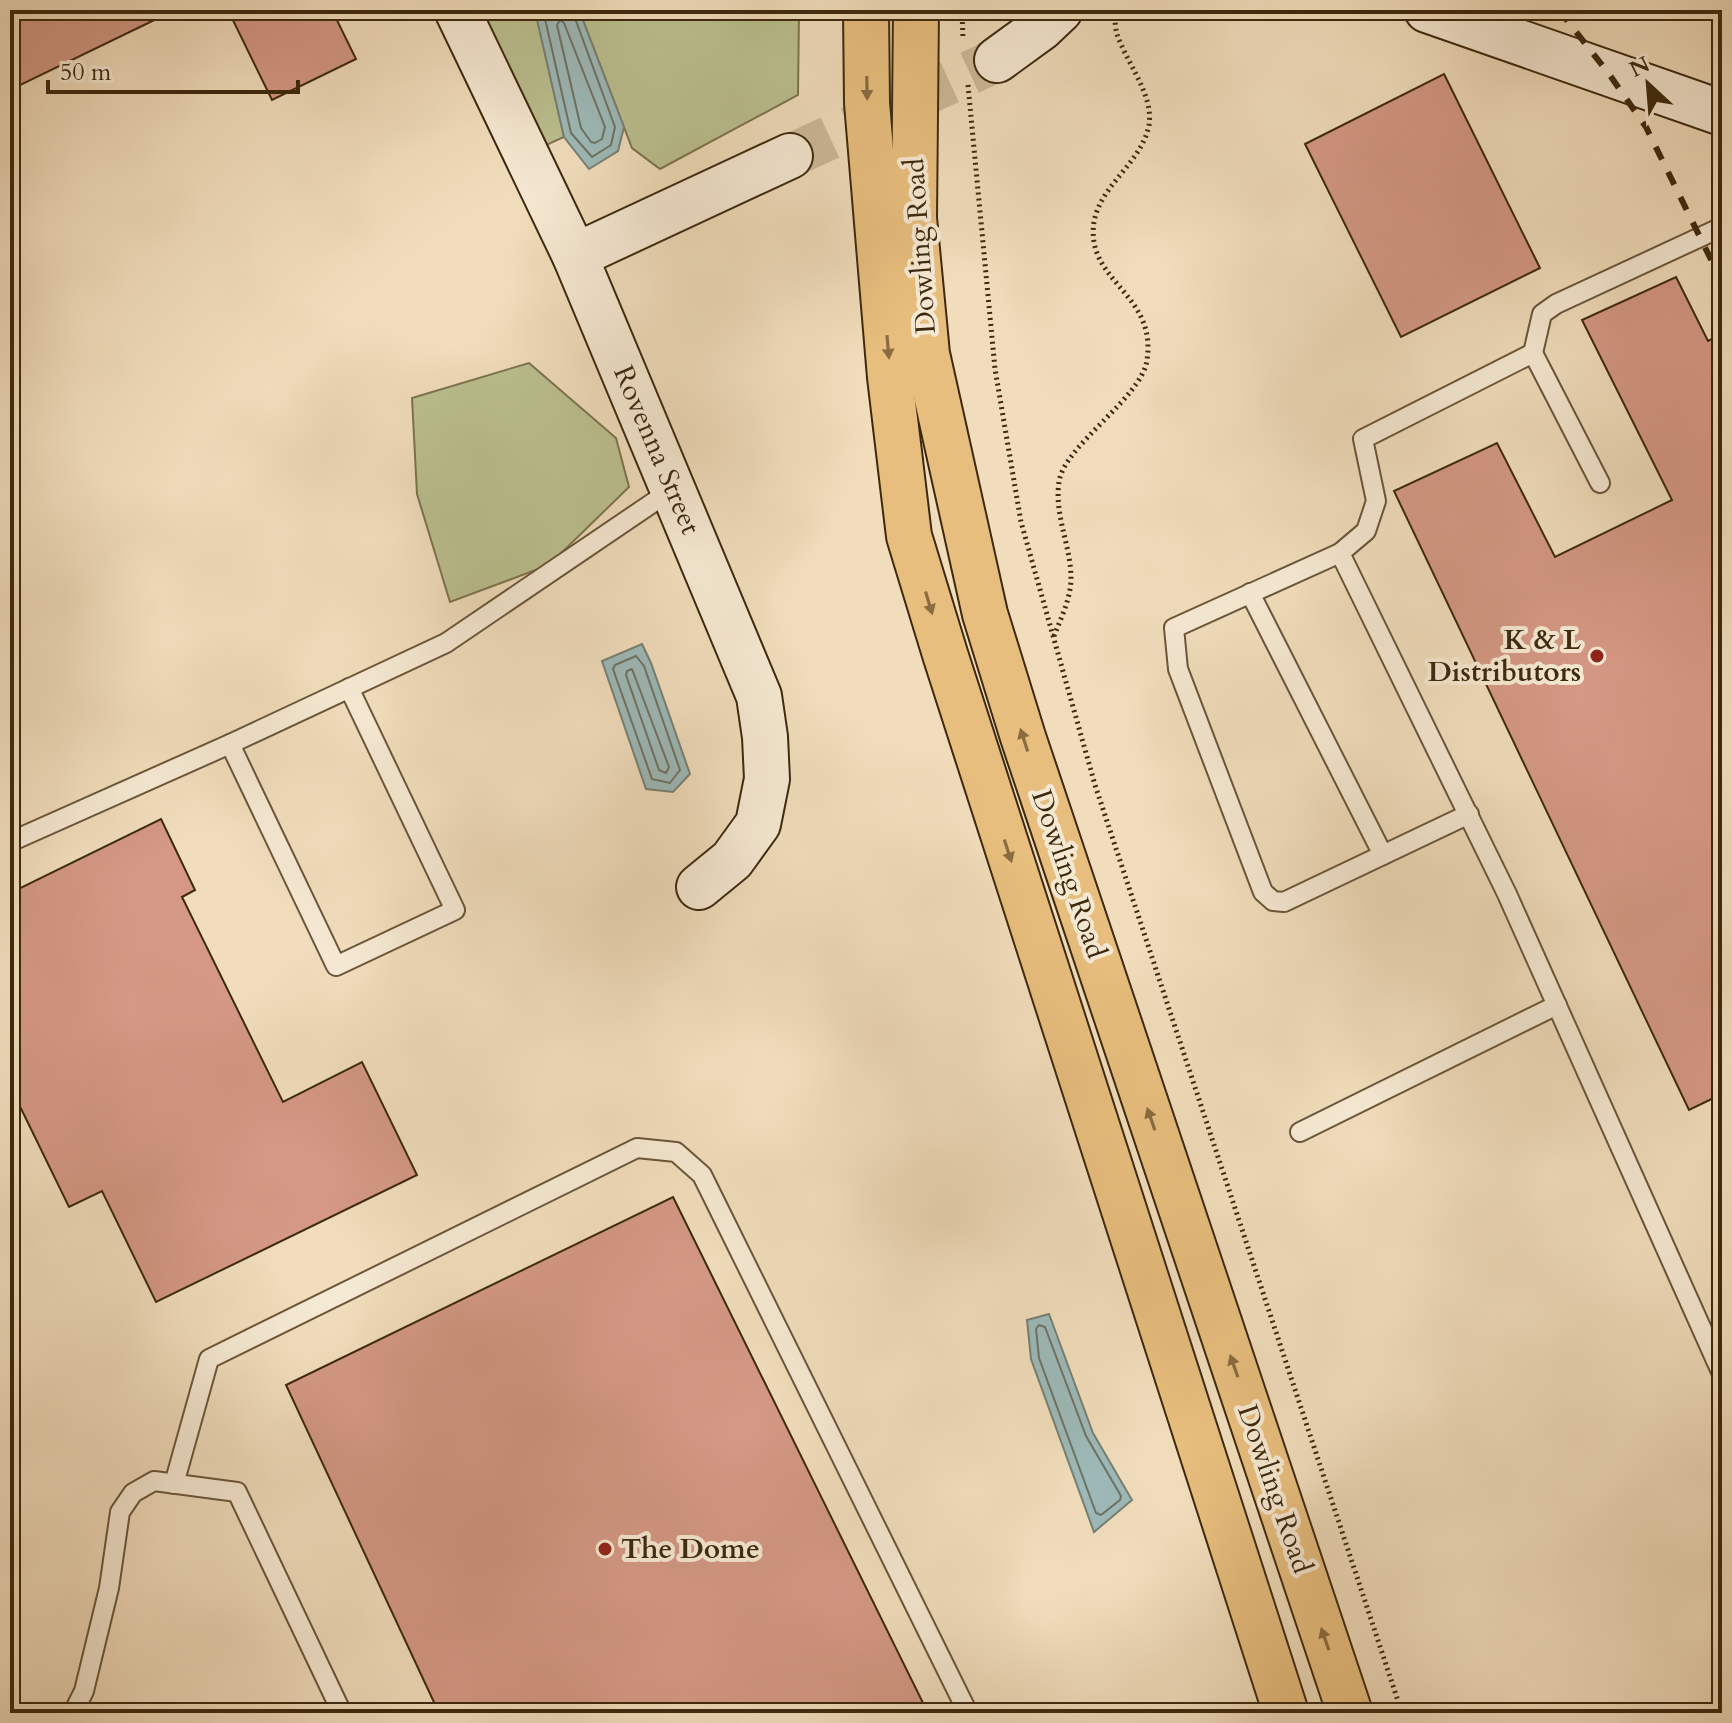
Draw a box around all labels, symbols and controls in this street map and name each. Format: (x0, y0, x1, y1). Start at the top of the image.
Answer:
scale bar (48, 44, 298, 94)
north arrow (1608, 44, 1688, 124)
text: N (1625, 49, 1655, 85)
text: 50 m (60, 56, 112, 89)
one-way arrow (861, 76, 873, 101)
street label: Dowling Road (895, 157, 945, 335)
one-way arrow (882, 335, 895, 360)
street label: Rovenna Street (604, 360, 710, 541)
one-way arrow (923, 591, 936, 615)
place label: K & L Distributors (1428, 621, 1581, 691)
marker: K & L Distributors (1588, 647, 1606, 665)
one-way arrow (1018, 728, 1030, 752)
street label: Dowling Road (1022, 785, 1116, 963)
one-way arrow (1002, 839, 1015, 863)
one-way arrow (1145, 1107, 1157, 1131)
one-way arrow (1227, 1354, 1239, 1378)
street label: Dowling Road (1228, 1400, 1322, 1578)
place label: The Dome (621, 1530, 760, 1568)
marker: The Dome (596, 1540, 614, 1558)
one-way arrow (1319, 1627, 1331, 1651)

